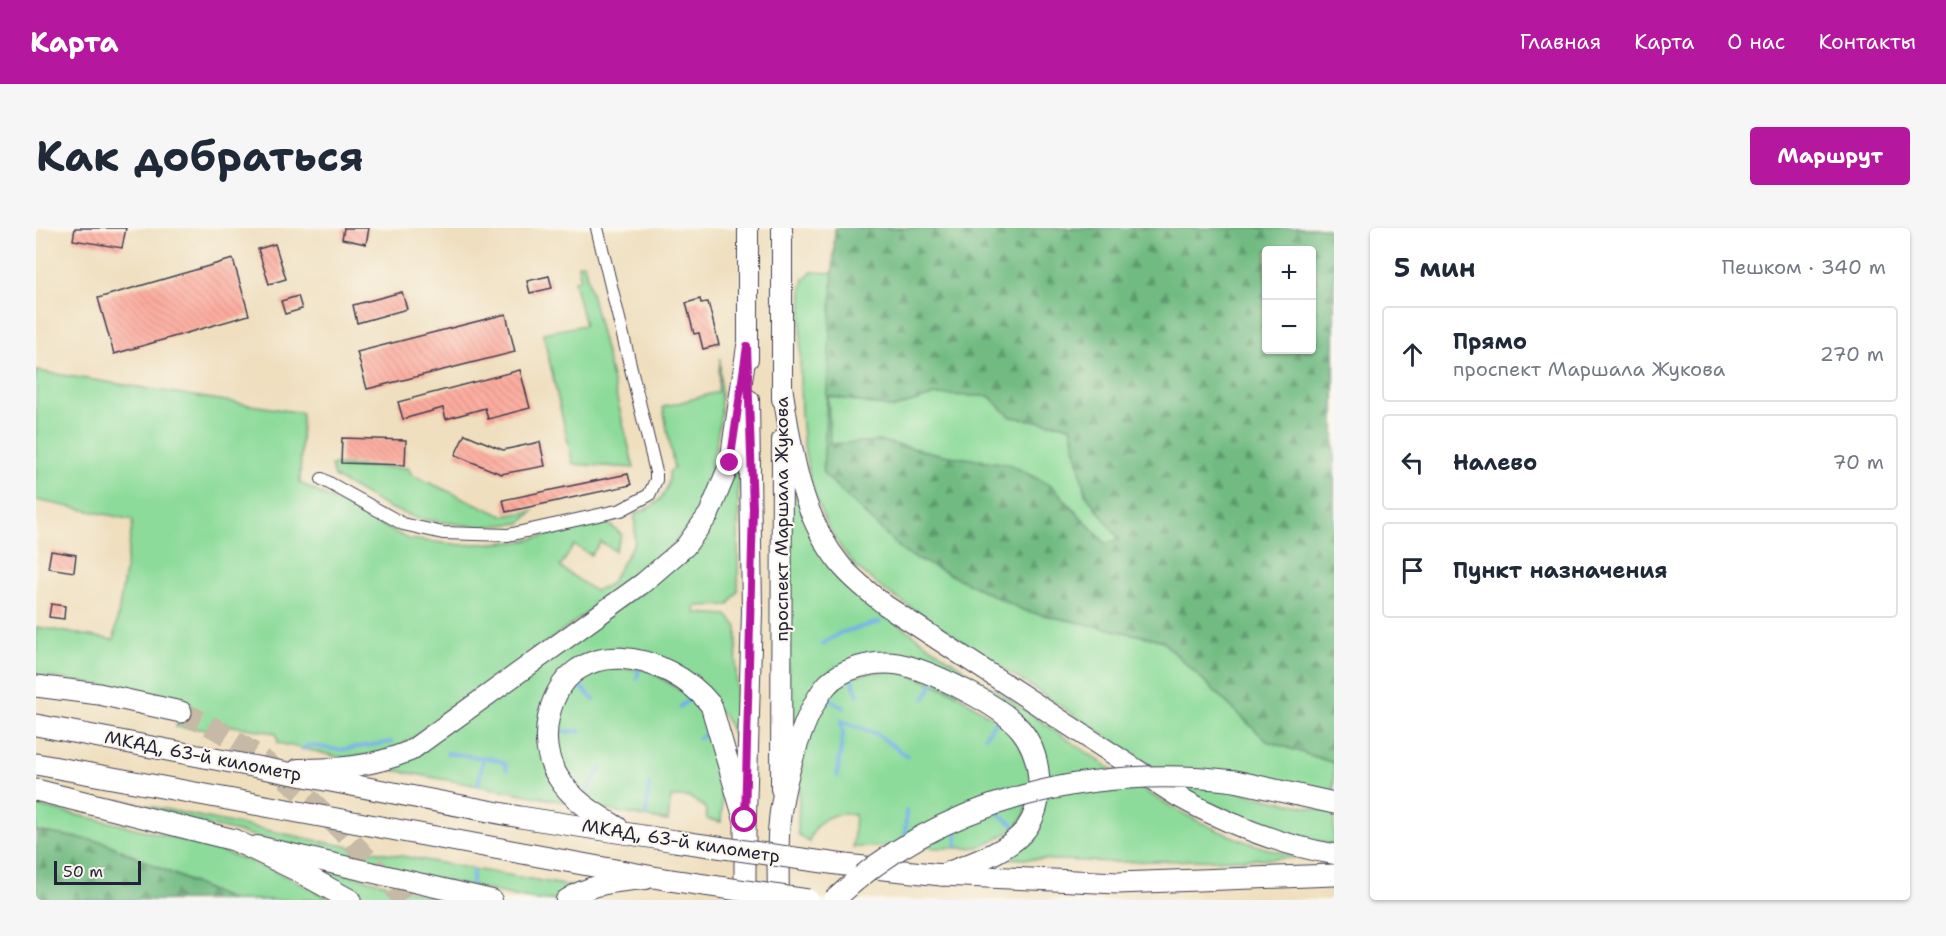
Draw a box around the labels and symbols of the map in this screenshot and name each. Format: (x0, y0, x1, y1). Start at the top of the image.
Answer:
street label: проспект Маршала Жукова (770, 396, 794, 642)
route end (716, 449, 742, 475)
street label: МКАД, 63-й километр (103, 725, 303, 787)
route start (731, 806, 757, 832)
street label: МКАД, 63-й километр (580, 813, 782, 869)
scale bar (54, 858, 141, 886)

